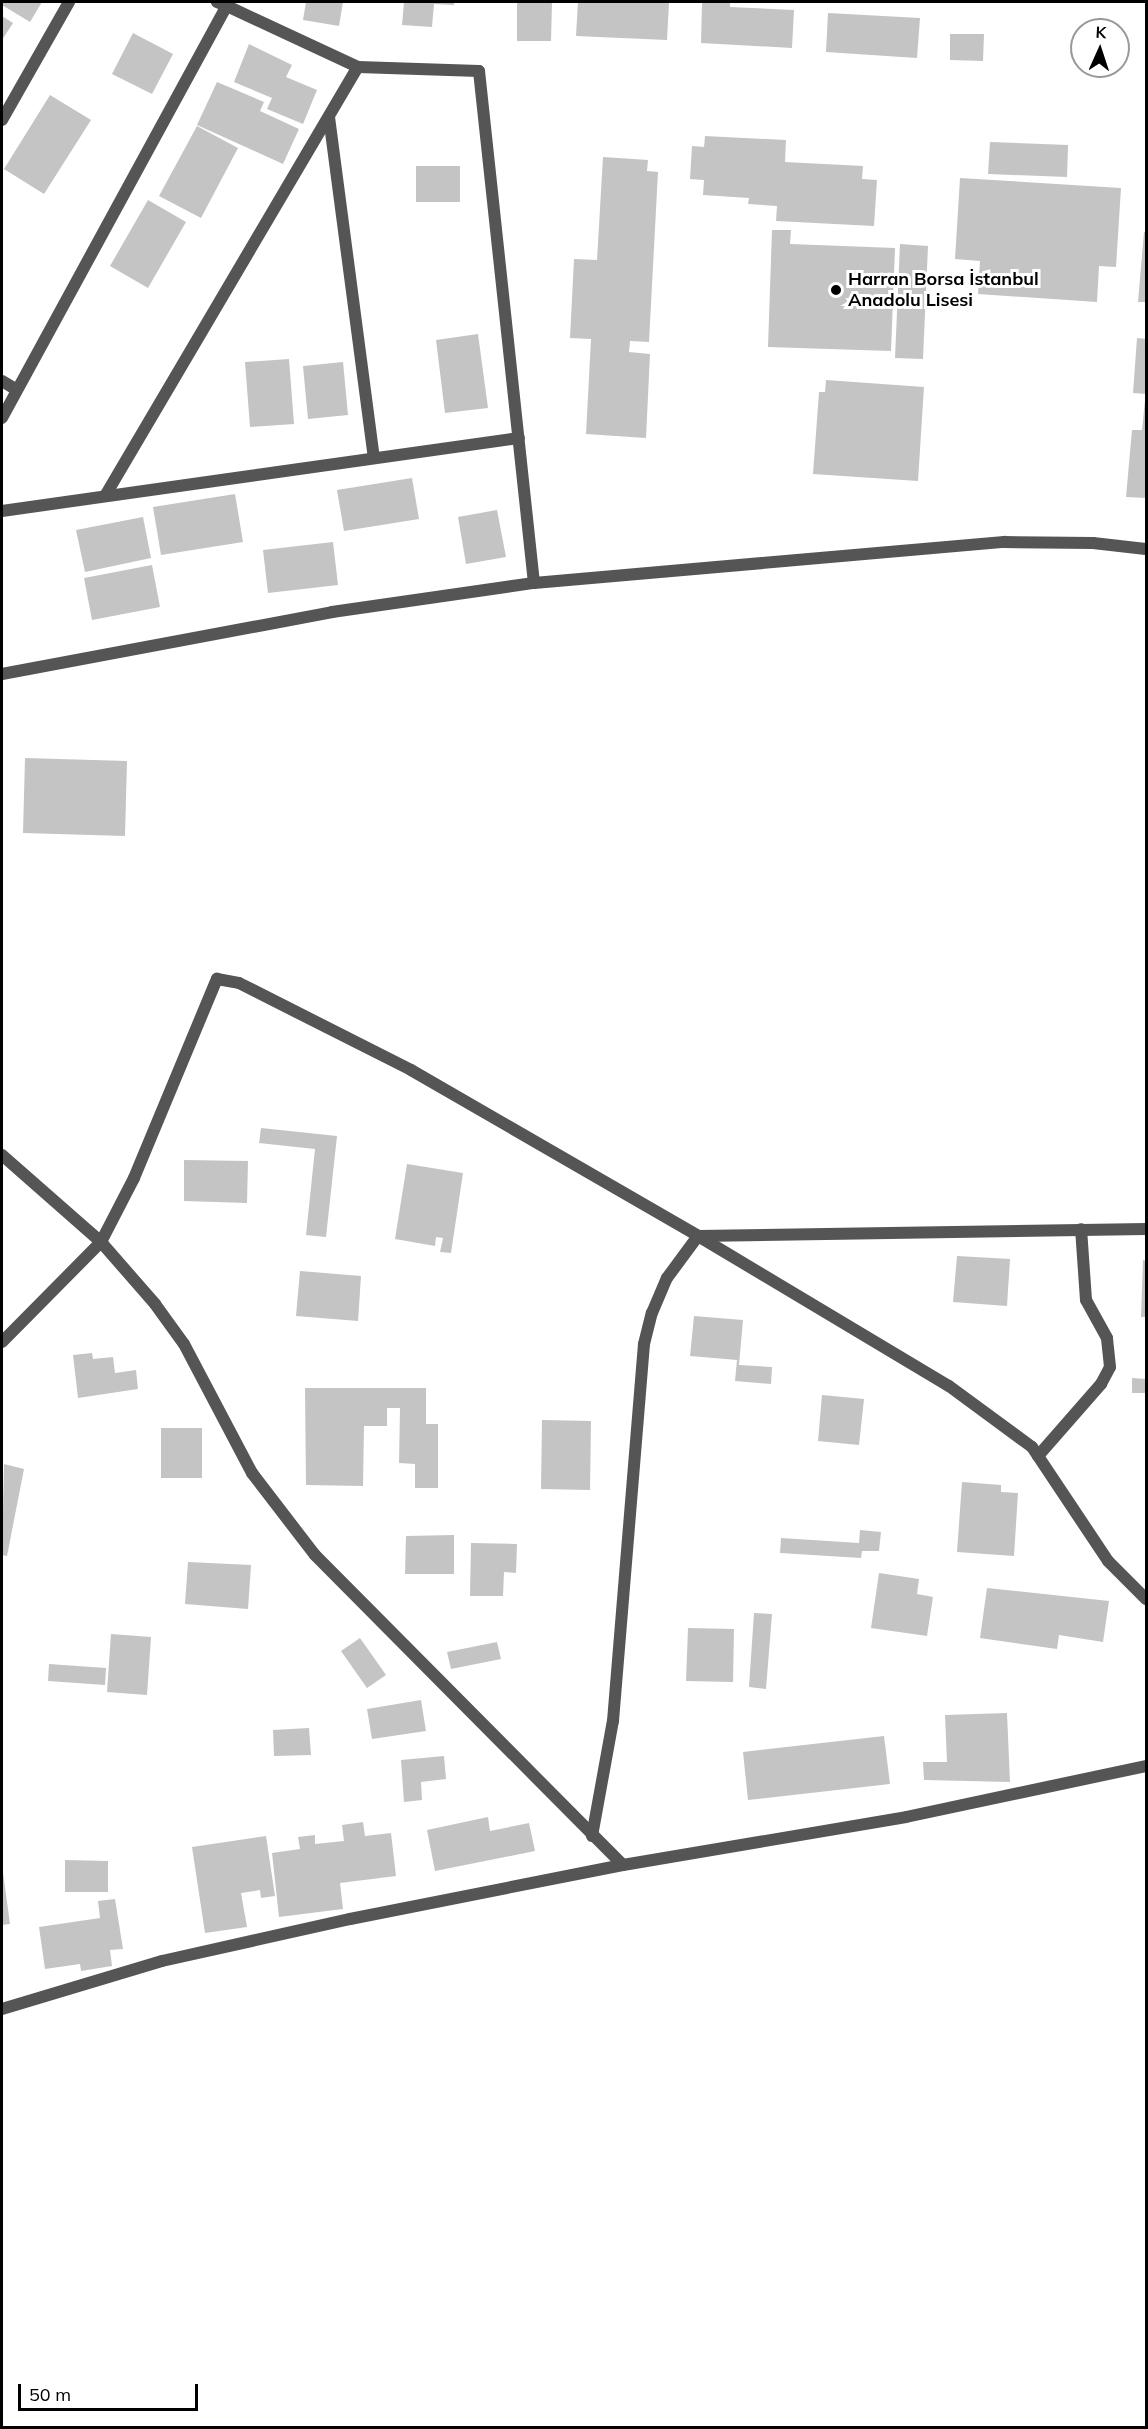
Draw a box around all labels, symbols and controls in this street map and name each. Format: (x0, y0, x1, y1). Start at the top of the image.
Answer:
north arrow (1070, 18, 1130, 78)
text: K (1095, 22, 1107, 42)
place label: Harran Borsa İstanbul Anadolu Lisesi (848, 269, 1039, 312)
marker: Harran Borsa İstanbul Anadolu Lisesi (829, 283, 843, 297)
scale bar (21, 2372, 201, 2410)
text: 50 m (29, 2383, 71, 2406)

